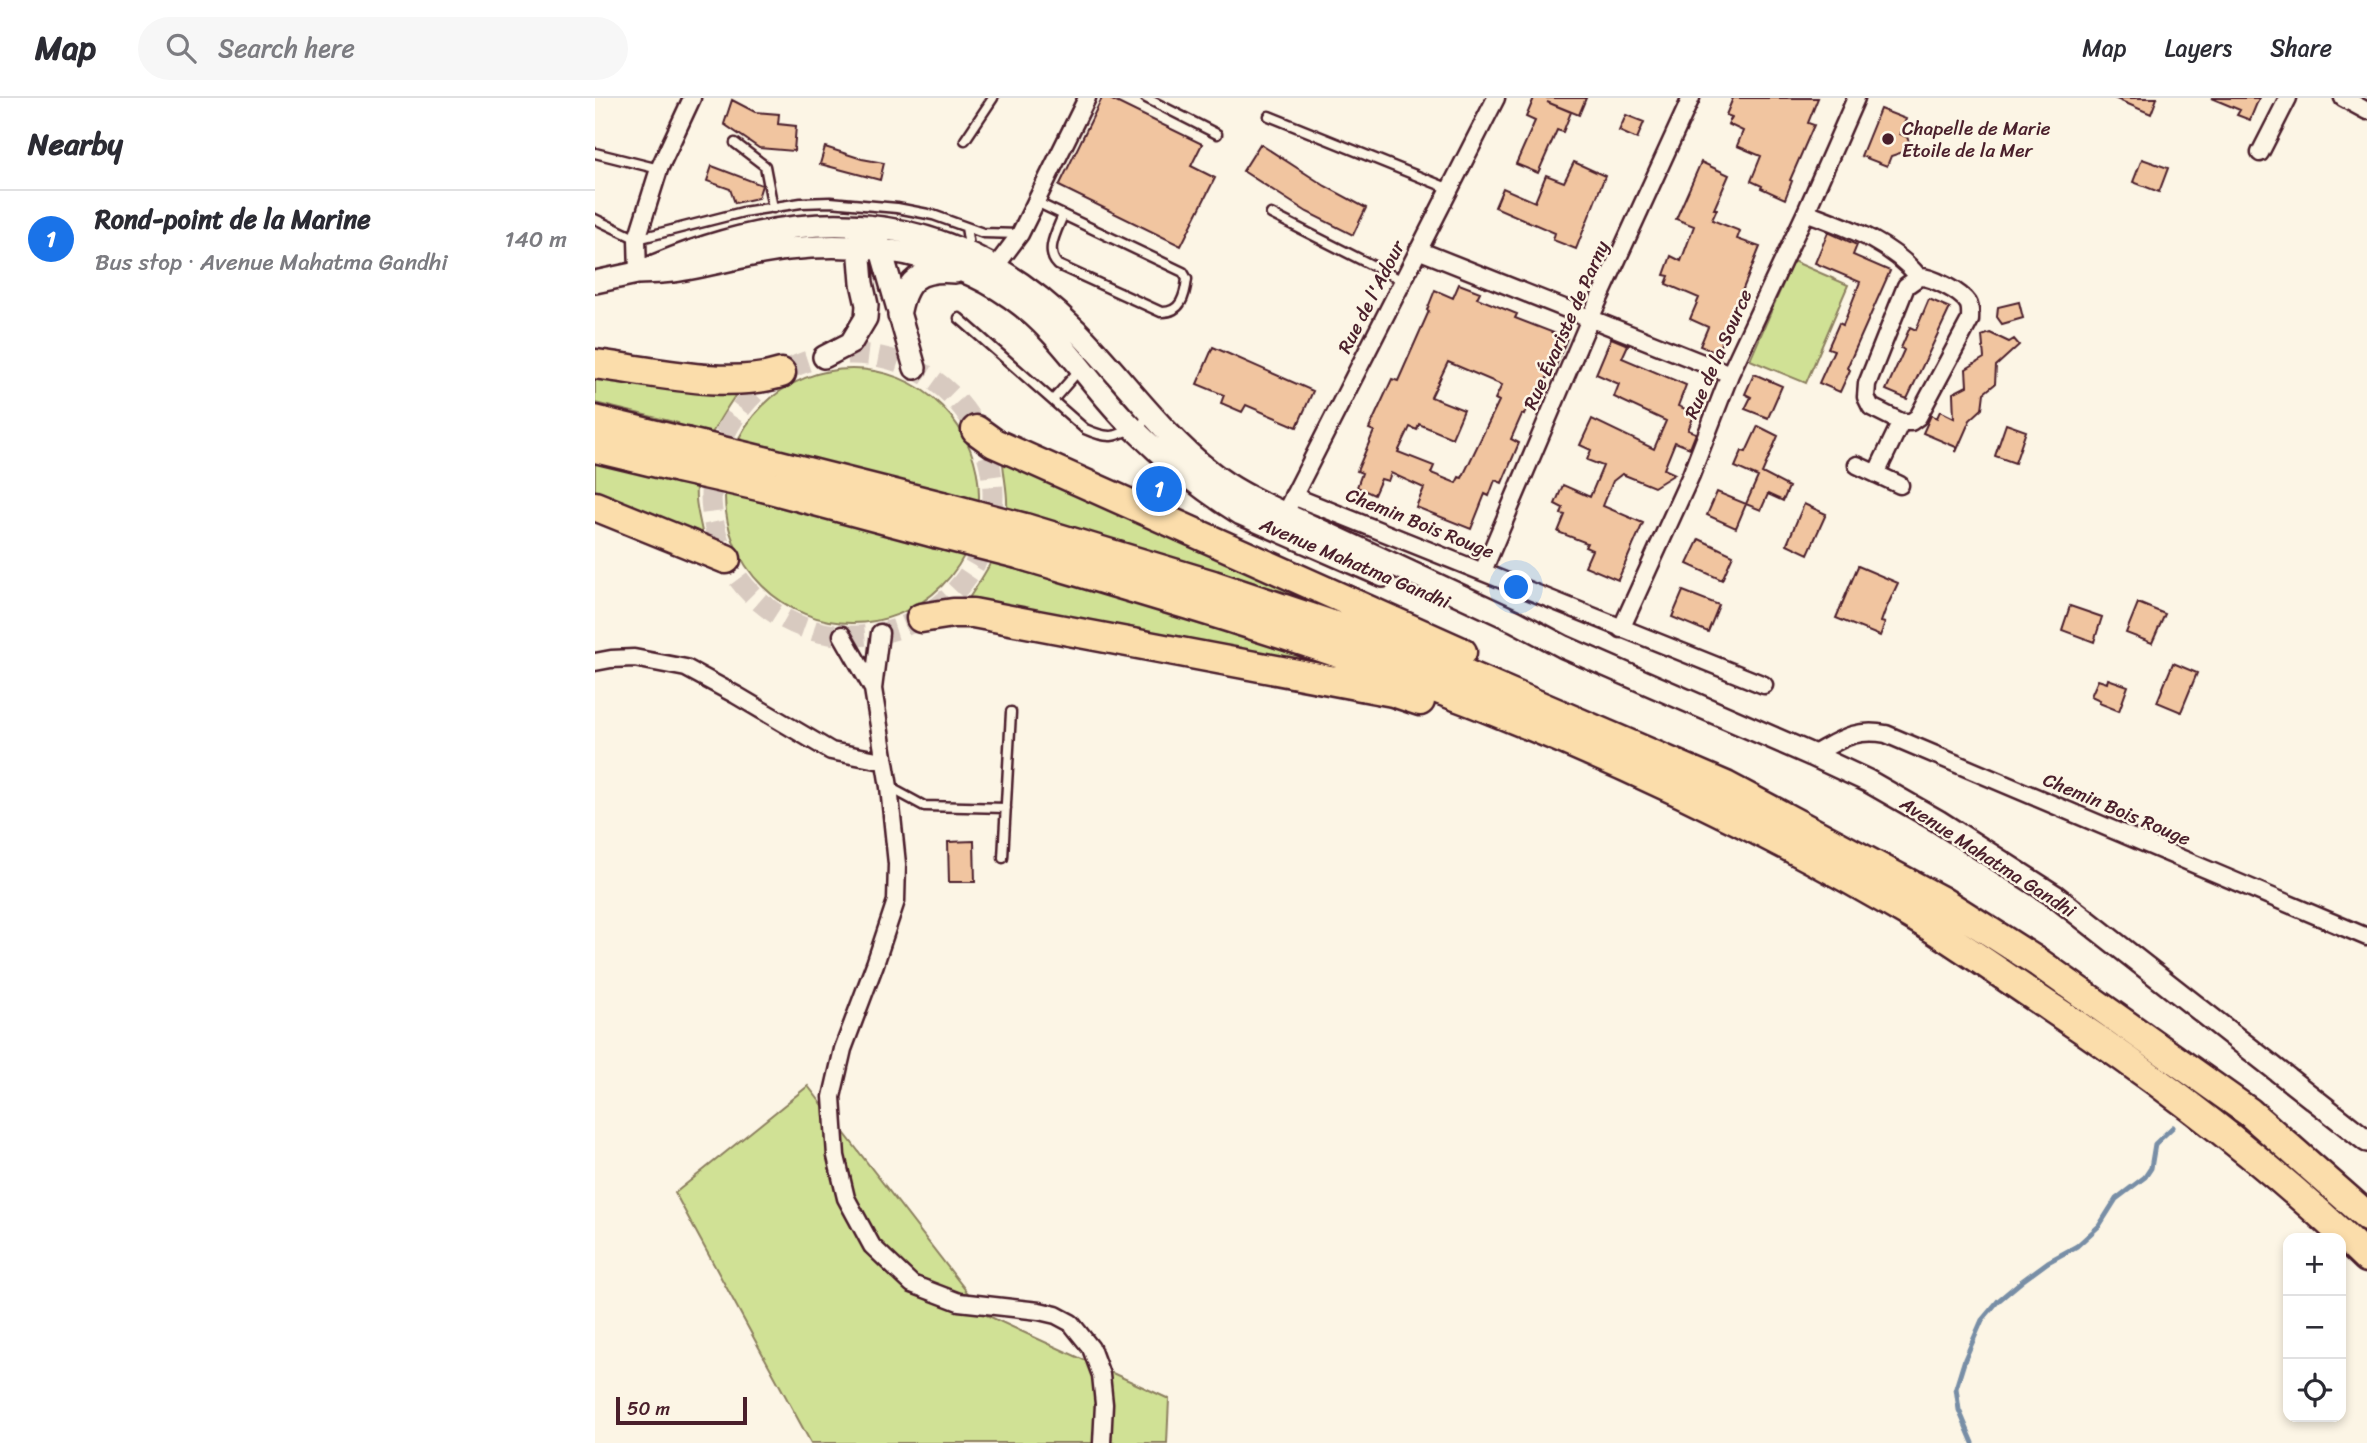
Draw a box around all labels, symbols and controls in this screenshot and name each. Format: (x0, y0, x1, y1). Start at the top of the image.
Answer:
search box (138, 17, 628, 80)
text: Map (35, 19, 96, 77)
text: Search here (218, 25, 355, 71)
text: Map (2082, 27, 2127, 69)
text: Layers (2165, 27, 2232, 69)
text: Share (2270, 27, 2332, 69)
icon: search (162, 29, 200, 67)
place label: Chapelle de Marie Etoile de la Mer (1902, 112, 2051, 167)
text: Nearby (28, 117, 123, 171)
marker: Chapelle de Marie Etoile de la Mer (1880, 131, 1896, 147)
text: Rond-point de la Marine (95, 196, 371, 242)
text: 1 (46, 219, 56, 260)
text: 140 m (505, 219, 567, 260)
street label: Rue de l'Adour (1328, 234, 1414, 359)
street label: Rue Évariste de Parny (1514, 235, 1618, 415)
text: Bus stop · Avenue Mahatma Gandhi (95, 242, 448, 283)
street label: Rue de la Source (1675, 283, 1761, 424)
pin: 1 (1136, 463, 1182, 515)
street label: Chemin Bois Rouge (1341, 478, 1500, 568)
street label: Avenue Mahatma Gandhi (1254, 507, 1456, 618)
your location (1499, 570, 1533, 604)
street label: Chemin Bois Rouge (2038, 763, 2196, 855)
street label: Avenue Mahatma Gandhi (1892, 787, 2083, 927)
map controls (2283, 1233, 2346, 1422)
button: + (2283, 1233, 2346, 1296)
button: − (2283, 1296, 2346, 1359)
button: locate (2283, 1359, 2346, 1422)
text: 50 m (627, 1392, 670, 1425)
scale bar (616, 1394, 747, 1426)

